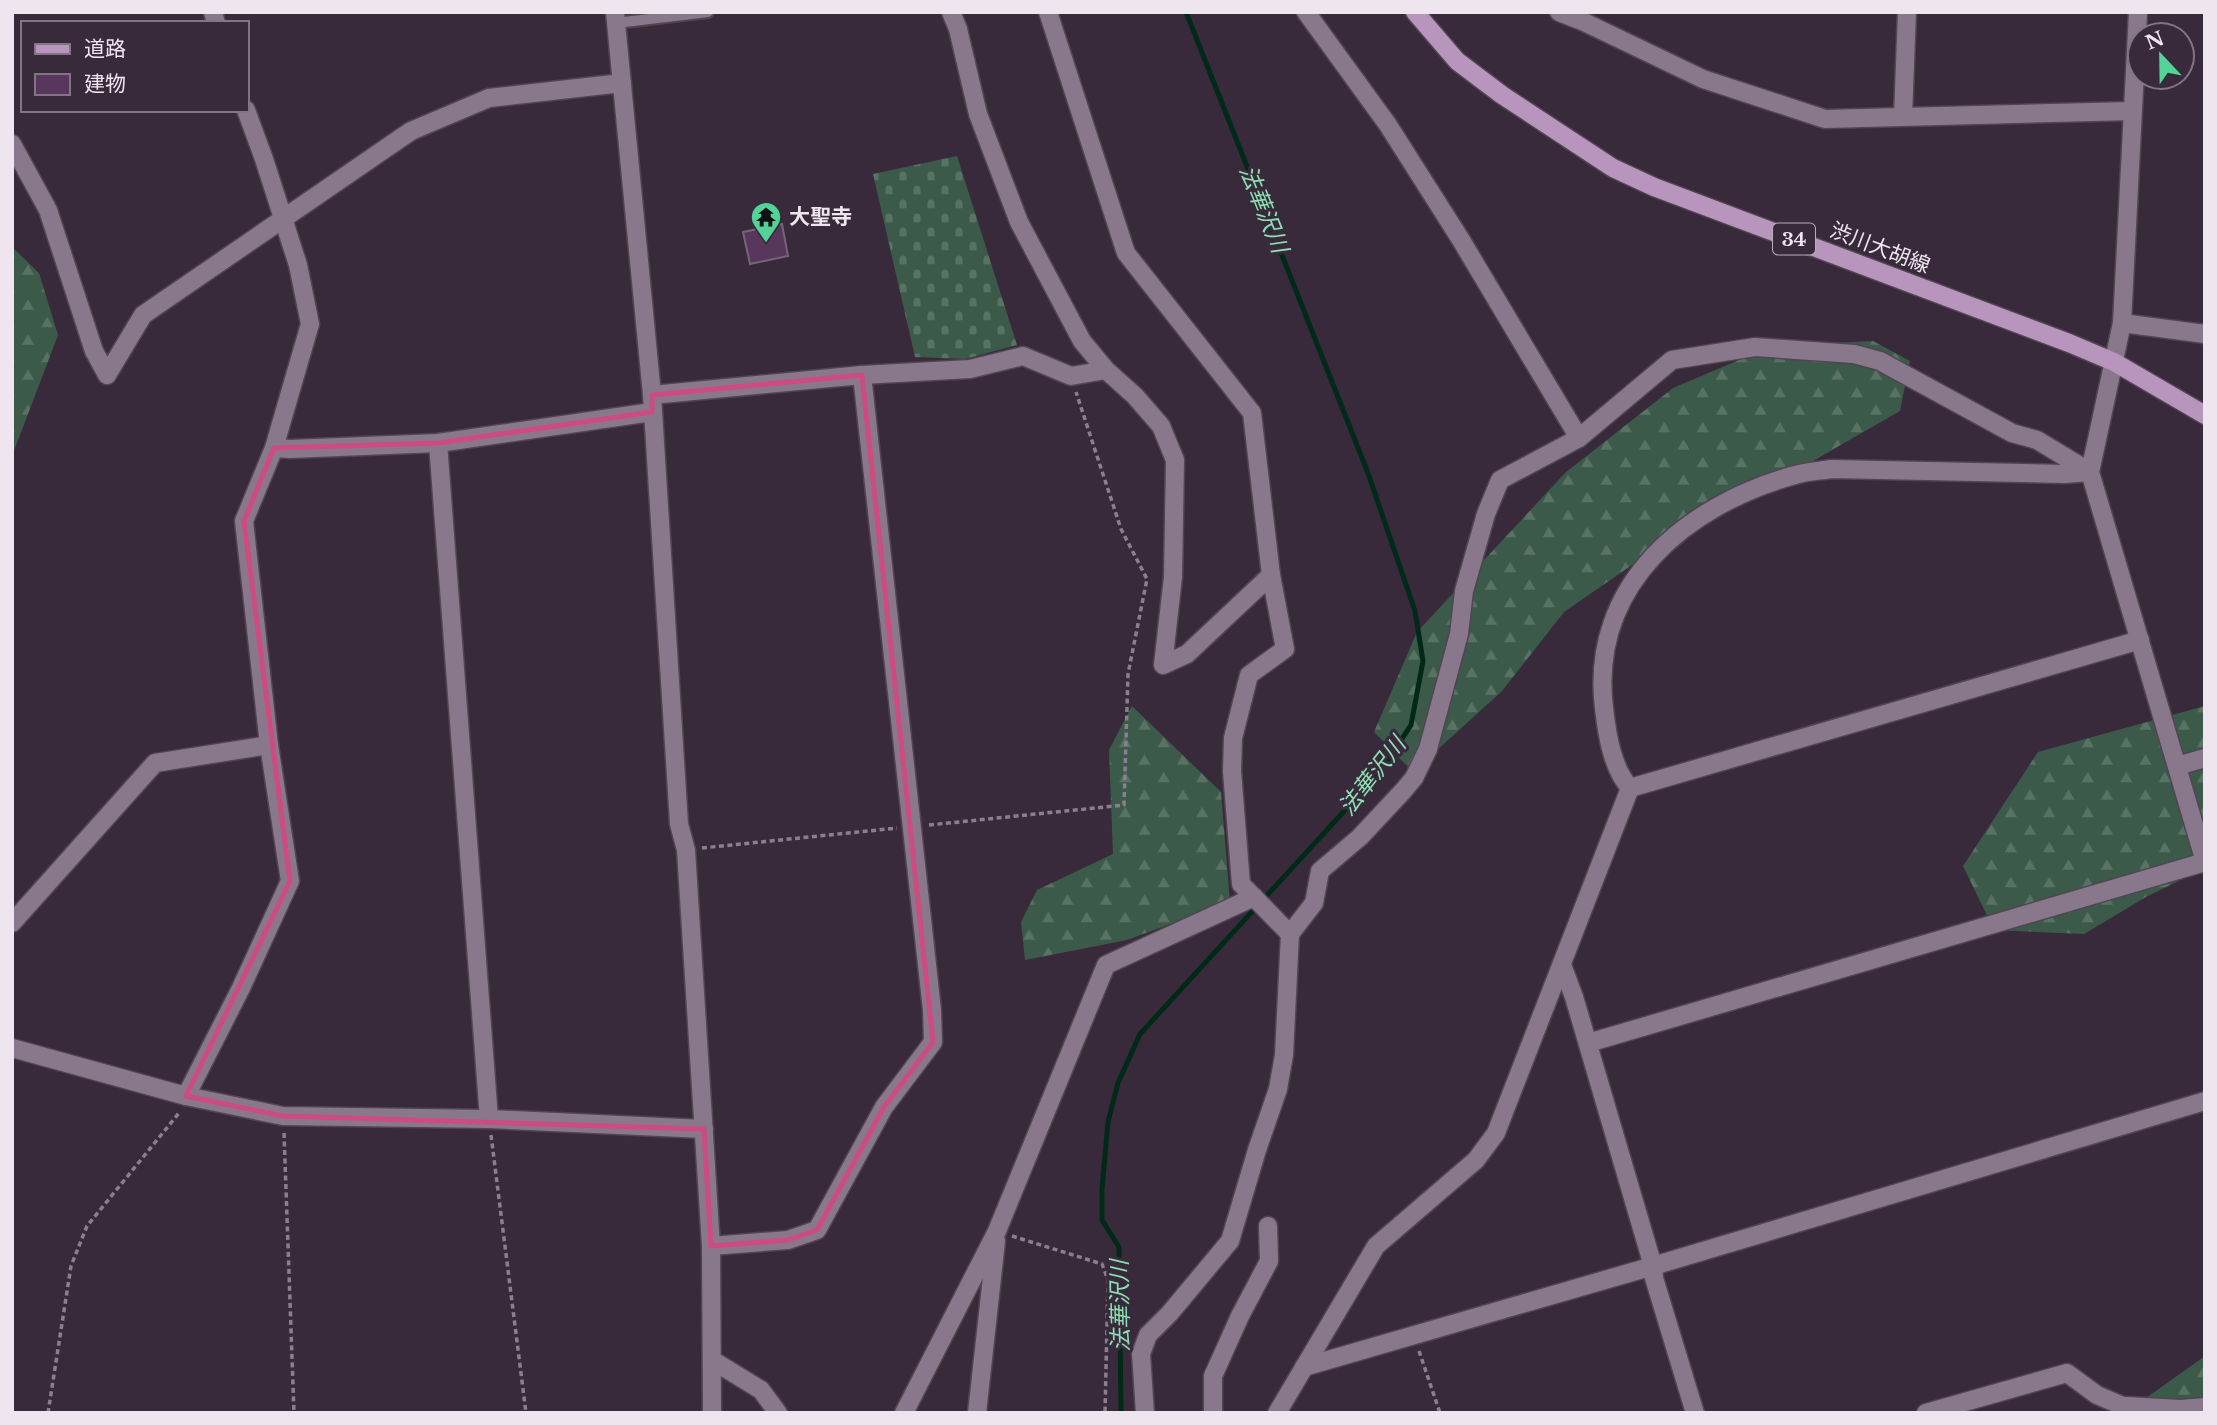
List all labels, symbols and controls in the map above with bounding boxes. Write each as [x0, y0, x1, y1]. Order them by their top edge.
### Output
legend [21, 21, 248, 112]
north arrow [2126, 21, 2196, 91]
text: N [2142, 27, 2168, 55]
text: 道路 [84, 36, 126, 62]
text: 建物 [84, 71, 126, 97]
water label: 法華沢川 [1234, 161, 1295, 260]
temple icon: 大聖寺 [749, 200, 783, 244]
place label: 大聖寺 [789, 204, 852, 230]
street label: 渋川大胡線 [1826, 217, 1934, 279]
road number: 34 [1773, 224, 1815, 255]
water label: 法華沢川 [1333, 729, 1413, 821]
water label: 法華沢川 [1105, 1257, 1135, 1352]

